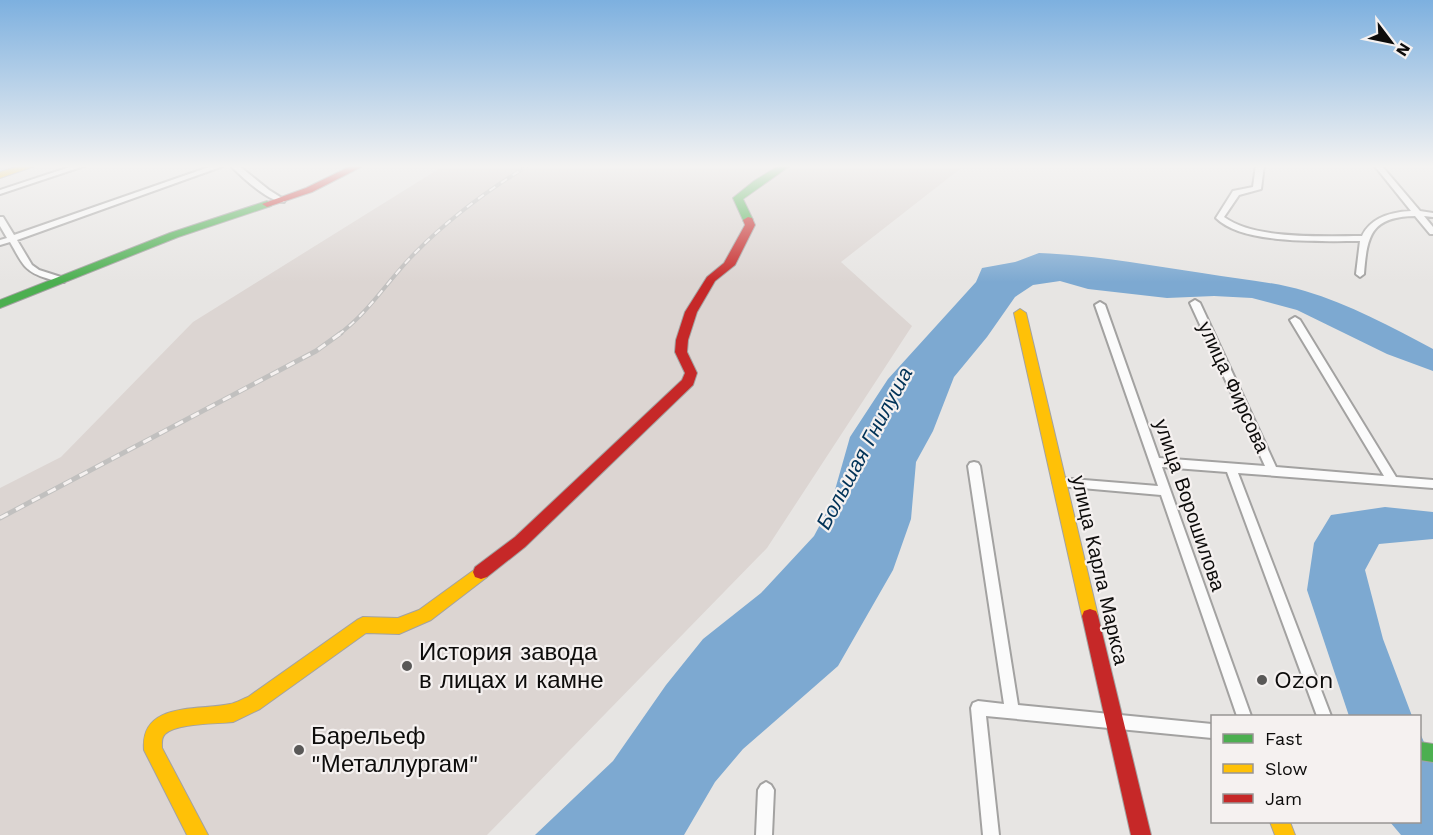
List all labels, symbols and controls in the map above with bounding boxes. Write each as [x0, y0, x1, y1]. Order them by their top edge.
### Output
north arrow [1361, 12, 1421, 72]
text: N [1392, 40, 1414, 60]
street label: улица Фирсова [1193, 318, 1275, 457]
water label: Большая Гнилуша [811, 363, 917, 533]
street label: улица Ворошилова [1149, 416, 1231, 595]
street label: улица Карла Маркса [1067, 473, 1134, 668]
place label: История завода в лицах и камне [419, 638, 604, 694]
marker: История завода в лицах и камне [400, 659, 414, 673]
place label: Ozon [1274, 666, 1334, 694]
marker: Ozon [1255, 673, 1269, 687]
legend [1211, 715, 1421, 823]
place label: Барельеф "Металлургам" [311, 722, 478, 778]
text: Fast [1265, 728, 1303, 749]
marker: Барельеф "Металлургам" [292, 743, 306, 757]
text: Slow [1265, 758, 1308, 779]
text: Jam [1265, 788, 1302, 809]

